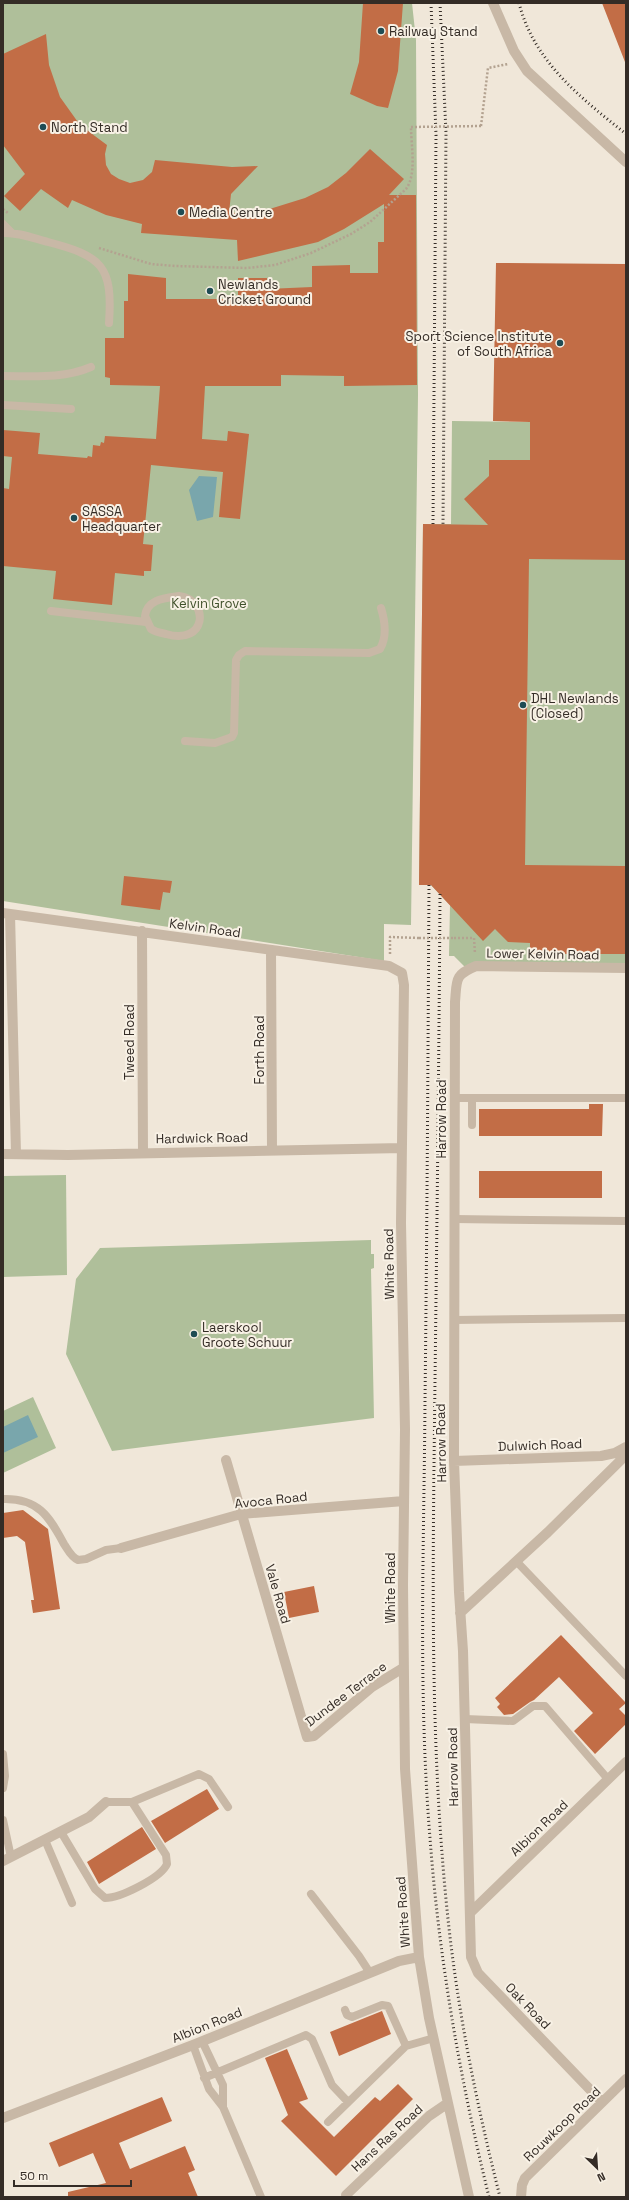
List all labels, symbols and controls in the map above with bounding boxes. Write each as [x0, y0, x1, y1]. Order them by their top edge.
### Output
place label: Railway Stand [389, 23, 478, 40]
marker: Railway Stand [376, 26, 386, 36]
place label: North Stand [51, 119, 128, 136]
marker: North Stand [38, 122, 48, 132]
place label: Media Centre [189, 204, 273, 221]
marker: Media Centre [176, 207, 186, 217]
place label: Newlands Cricket Ground [218, 276, 311, 308]
marker: Newlands Cricket Ground [205, 286, 215, 296]
place label: Sport Science Institute of South Africa [406, 328, 553, 360]
marker: Sport Science Institute of South Africa [555, 338, 565, 348]
place label: SASSA Headquarter [82, 503, 161, 535]
marker: SASSA Headquarter [69, 513, 79, 523]
park label: Kelvin Grove [171, 595, 247, 612]
place label: DHL Newlands (Closed) [531, 690, 619, 722]
marker: DHL Newlands (Closed) [518, 700, 528, 710]
street label: Kelvin Road [168, 915, 242, 941]
street label: Lower Kelvin Road [486, 945, 600, 963]
street label: Tweed Road [121, 1004, 138, 1080]
street label: Forth Road [251, 1015, 268, 1085]
street label: Harrow Road [433, 1079, 450, 1159]
street label: Hardwick Road [156, 1129, 248, 1147]
street label: White Road [380, 1228, 398, 1300]
place label: Laerskool Groote Schuur [202, 1319, 292, 1351]
marker: Laerskool Groote Schuur [189, 1329, 199, 1339]
street label: Harrow Road [432, 1403, 450, 1483]
street label: Dulwich Road [498, 1435, 582, 1455]
street label: Avoca Road [234, 1488, 308, 1512]
street label: White Road [382, 1552, 399, 1624]
street label: Vale Road [261, 1562, 295, 1626]
street label: Dundee Terrace [302, 1658, 390, 1730]
street label: Harrow Road [444, 1727, 462, 1807]
street label: Albion Road [506, 1796, 572, 1860]
street label: White Road [392, 1876, 414, 1948]
street label: Oak Road [502, 1979, 554, 2033]
street label: Albion Road [169, 2003, 245, 2047]
street label: Rouwkoop Road [520, 2083, 604, 2165]
street label: Hans Ras Road [348, 2100, 426, 2176]
north arrow [577, 2148, 617, 2188]
scale bar [14, 2162, 131, 2188]
text: 50 m [20, 2168, 48, 2184]
text: N [595, 2169, 608, 2185]

